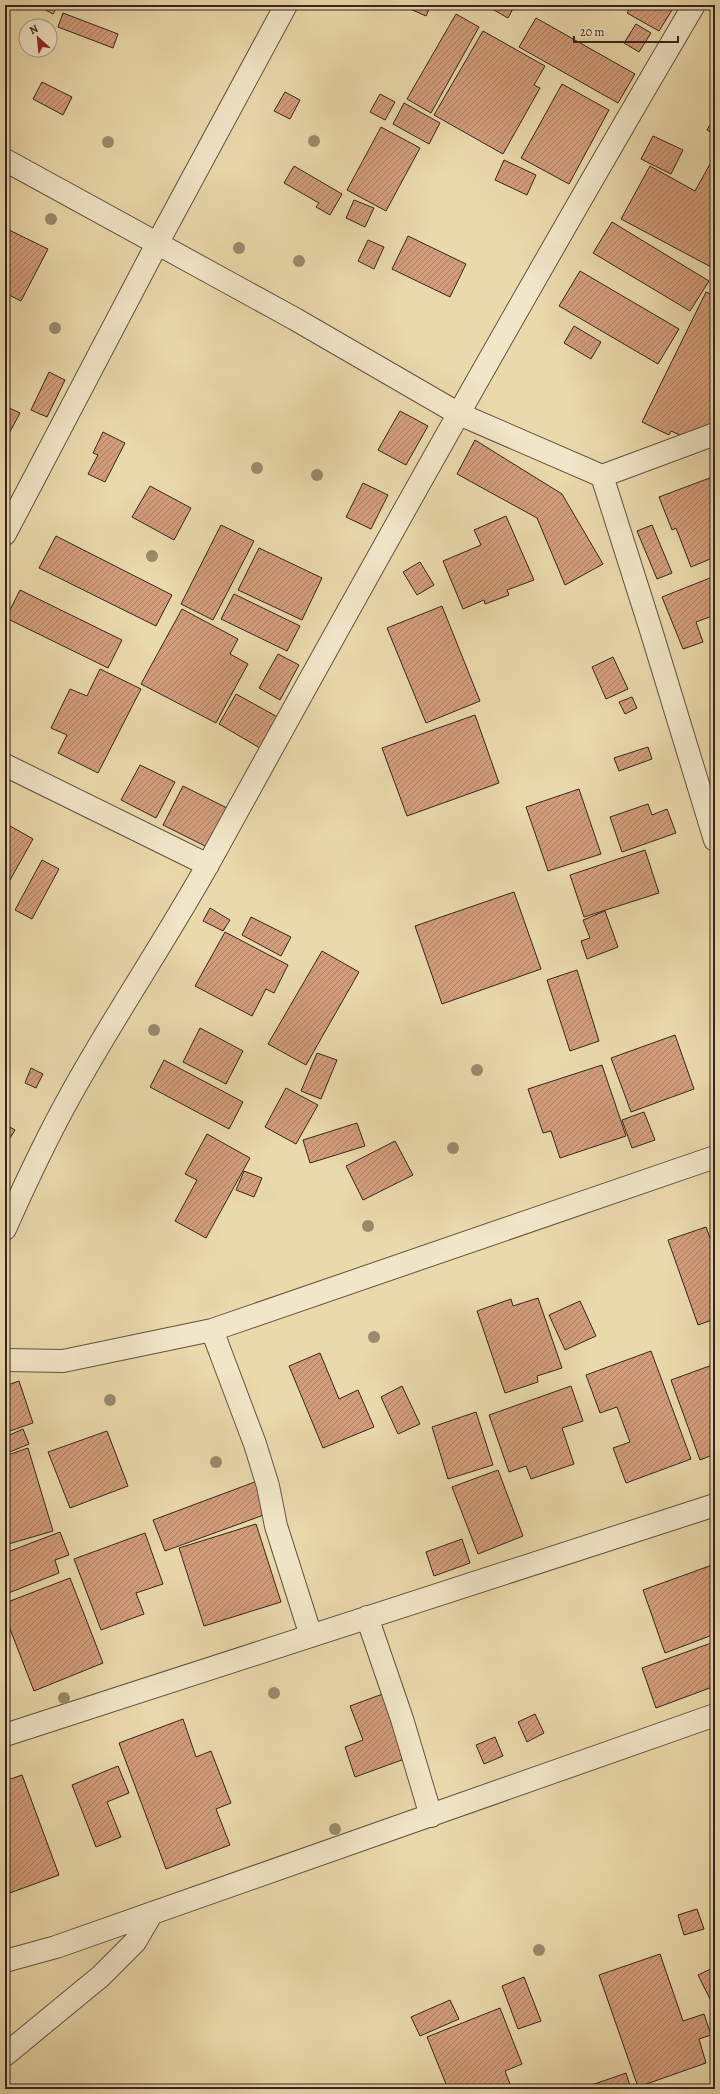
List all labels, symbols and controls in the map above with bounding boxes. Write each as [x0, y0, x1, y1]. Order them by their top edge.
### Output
north arrow [18, 18, 58, 58]
scale bar [574, 18, 678, 44]
text: N [27, 21, 41, 38]
text: 20 m [580, 24, 604, 40]

